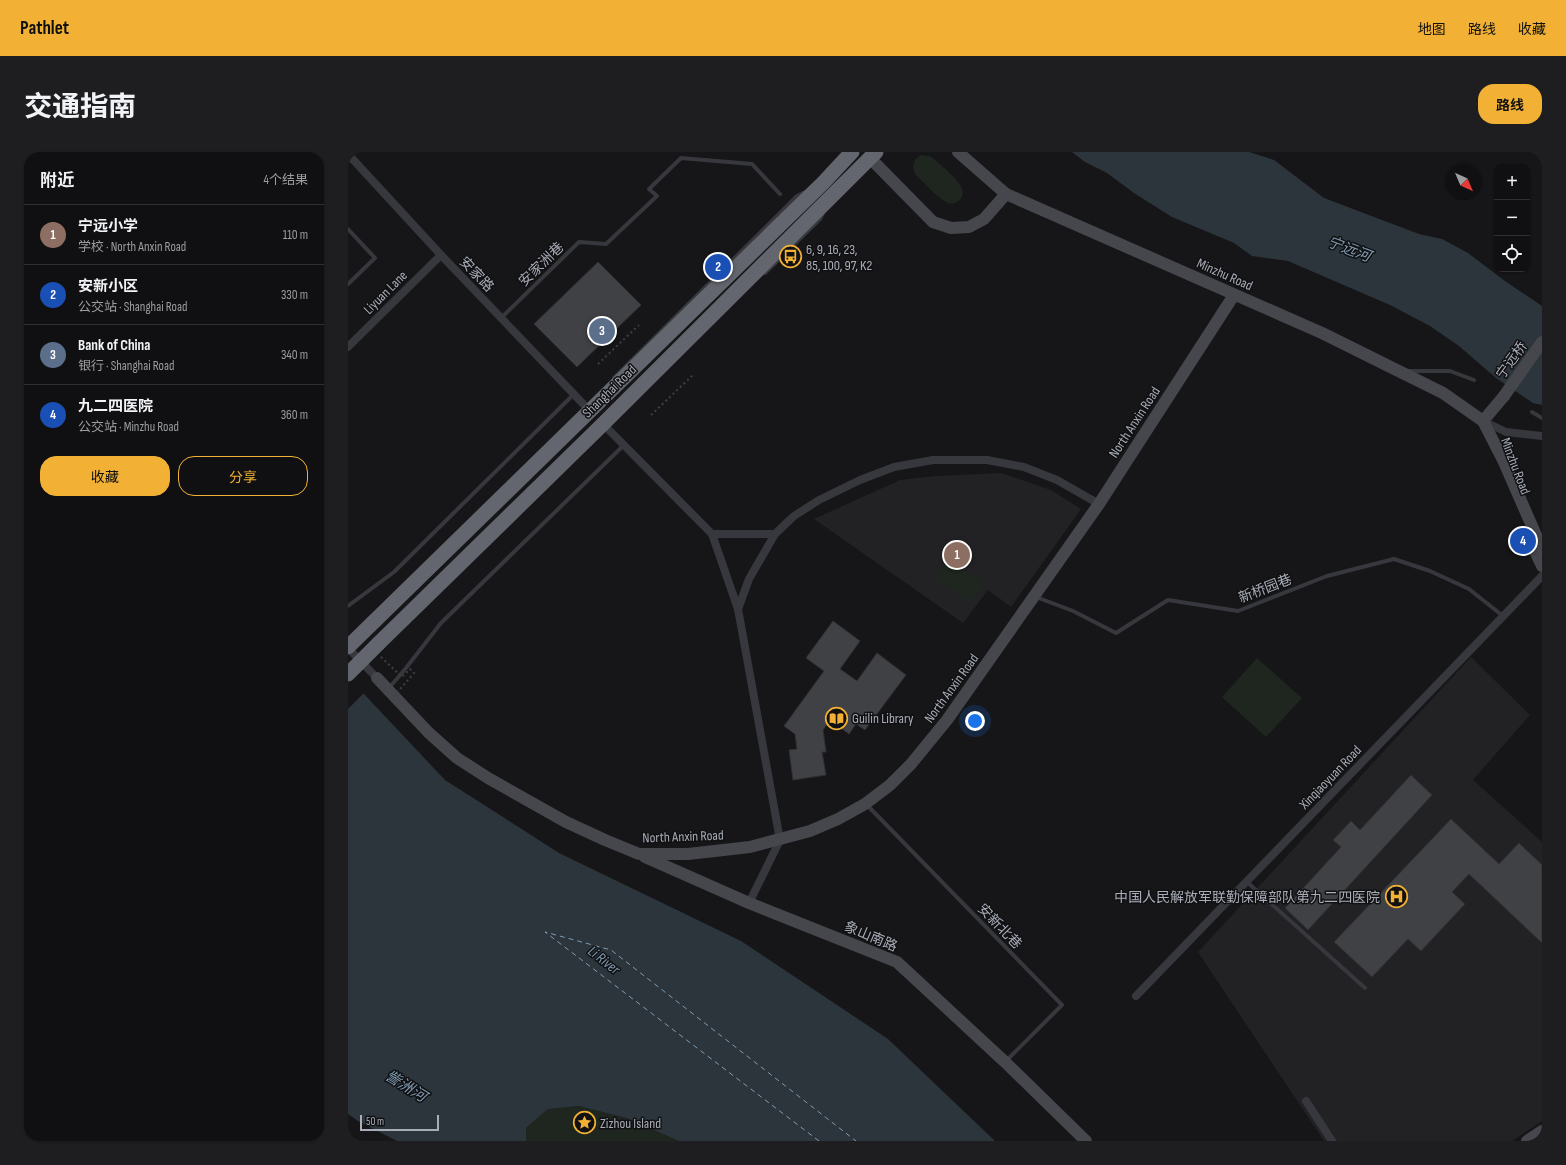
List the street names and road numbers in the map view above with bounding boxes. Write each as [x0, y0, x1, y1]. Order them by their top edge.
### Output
street label: 安家洲巷 [515, 239, 567, 290]
street label: 安家路 [456, 253, 497, 295]
street label: Minzhu Road [1194, 255, 1255, 294]
street label: Liyuan Lane [360, 267, 411, 318]
street label: 宁远桥 [1492, 338, 1531, 382]
street label: Shanghai Road [579, 361, 640, 421]
street label: North Anxin Road [1105, 383, 1164, 461]
street label: Minzhu Road [1497, 435, 1534, 497]
street label: 新桥园巷 [1236, 570, 1294, 606]
street label: North Anxin Road [921, 650, 982, 726]
street label: Xinqiaoyuan Road [1295, 742, 1365, 814]
street label: North Anxin Road [642, 827, 724, 846]
street label: 安新北巷 [974, 900, 1025, 952]
street label: 象山南路 [842, 918, 900, 955]

